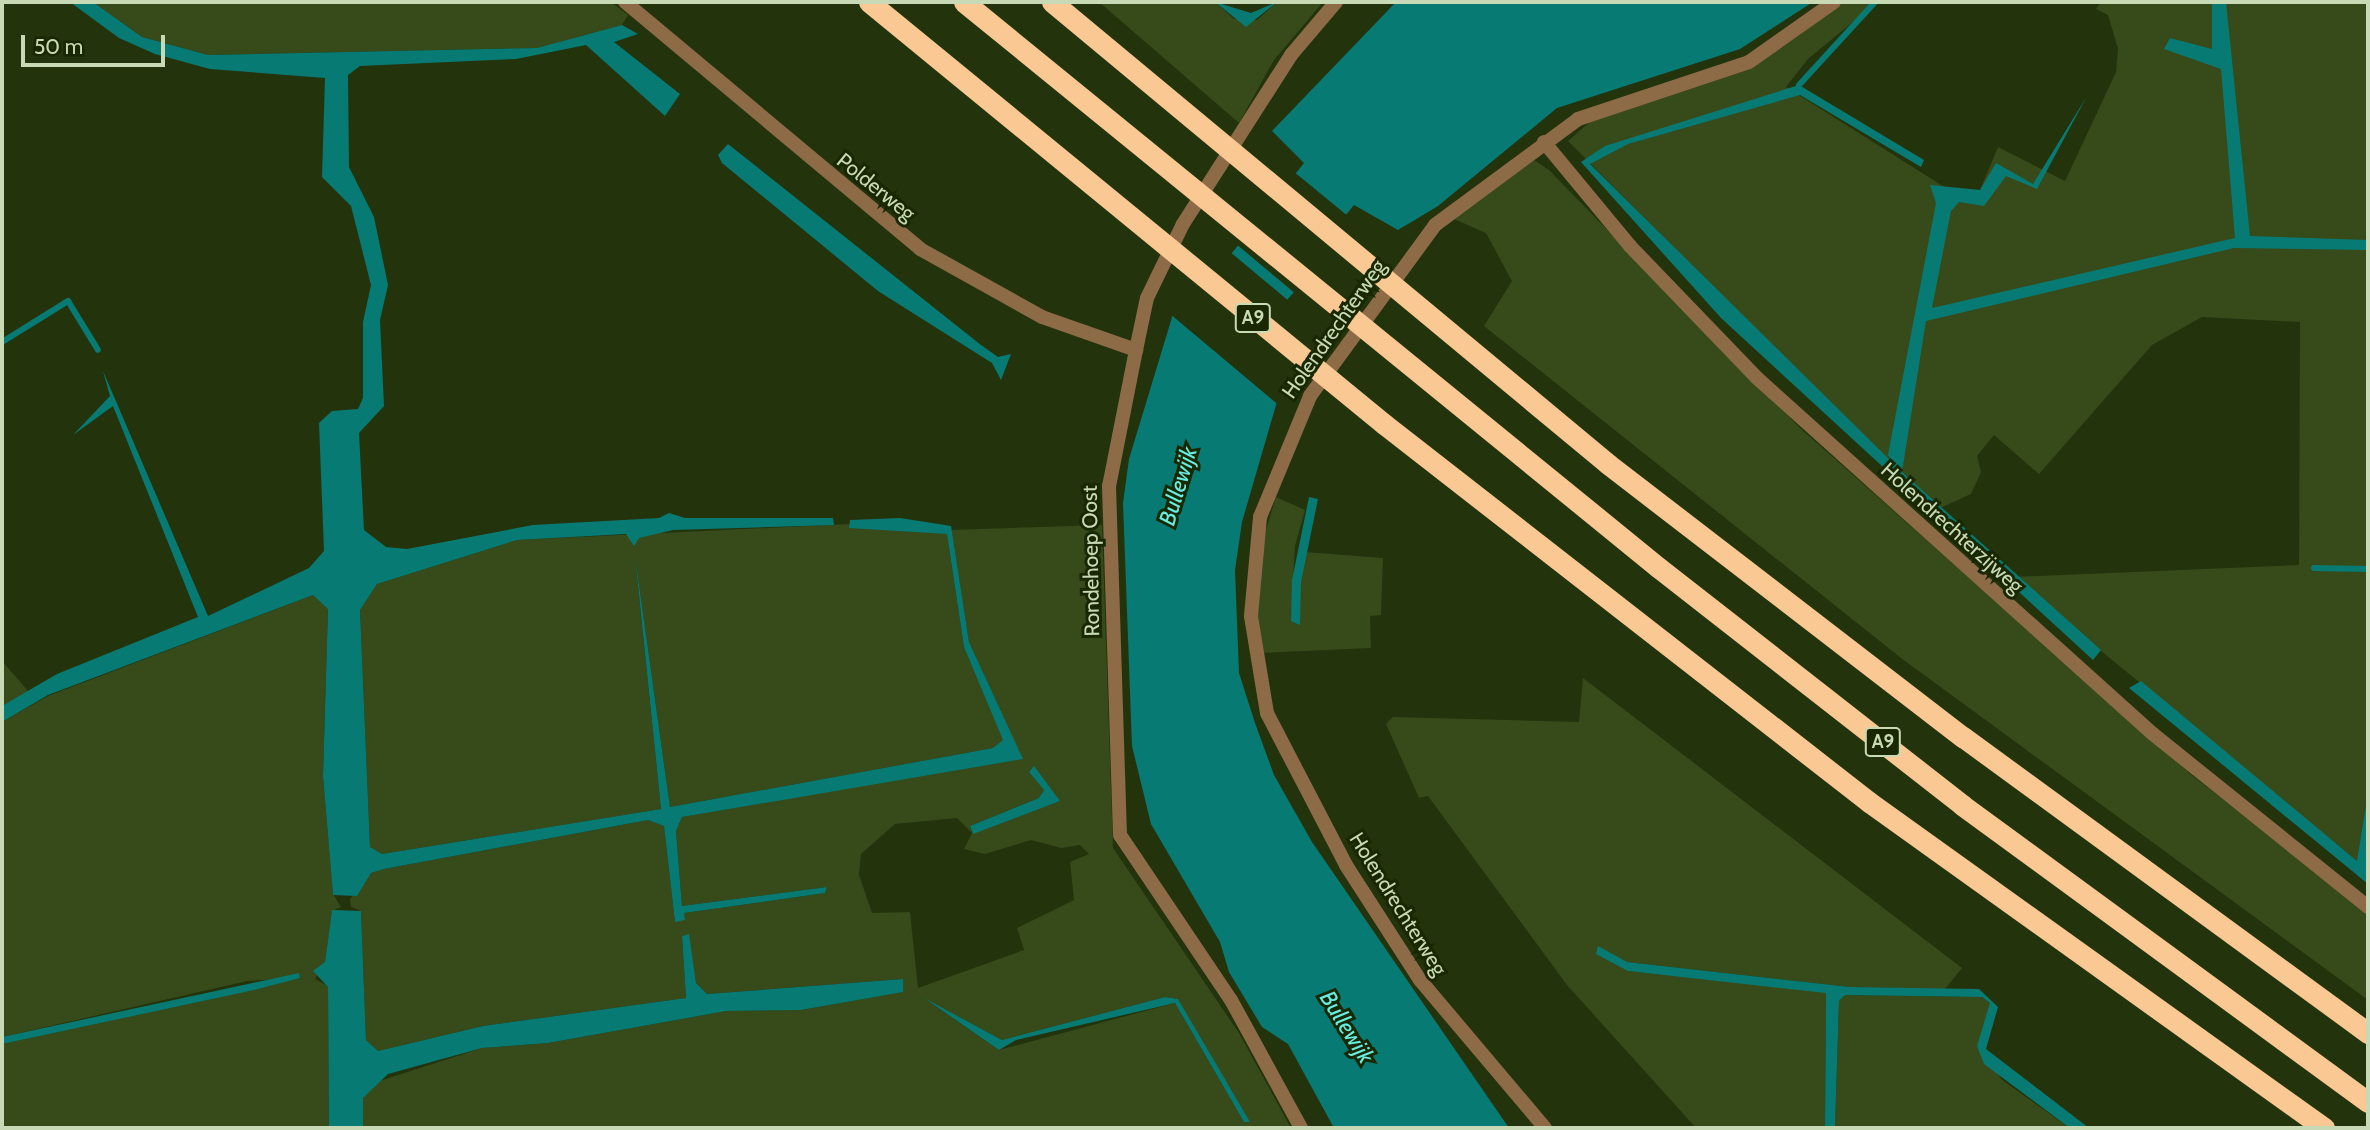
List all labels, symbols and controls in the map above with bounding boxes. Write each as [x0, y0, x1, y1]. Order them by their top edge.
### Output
scale bar [24, 21, 168, 65]
text: 50 m [34, 34, 83, 59]
street label: Polderweg [832, 148, 920, 226]
street label: Holendrechterweg [1277, 255, 1391, 403]
road number: A9 [1234, 302, 1272, 334]
water label: Bullewijk [1153, 444, 1203, 528]
street label: Holendrechterzijweg [1876, 458, 2028, 598]
street label: Rondehoep Oost [1077, 485, 1105, 637]
road number: A9 [1864, 726, 1902, 758]
street label: Holendrechterweg [1344, 828, 1452, 980]
water label: Bullewijk [1314, 986, 1380, 1068]

